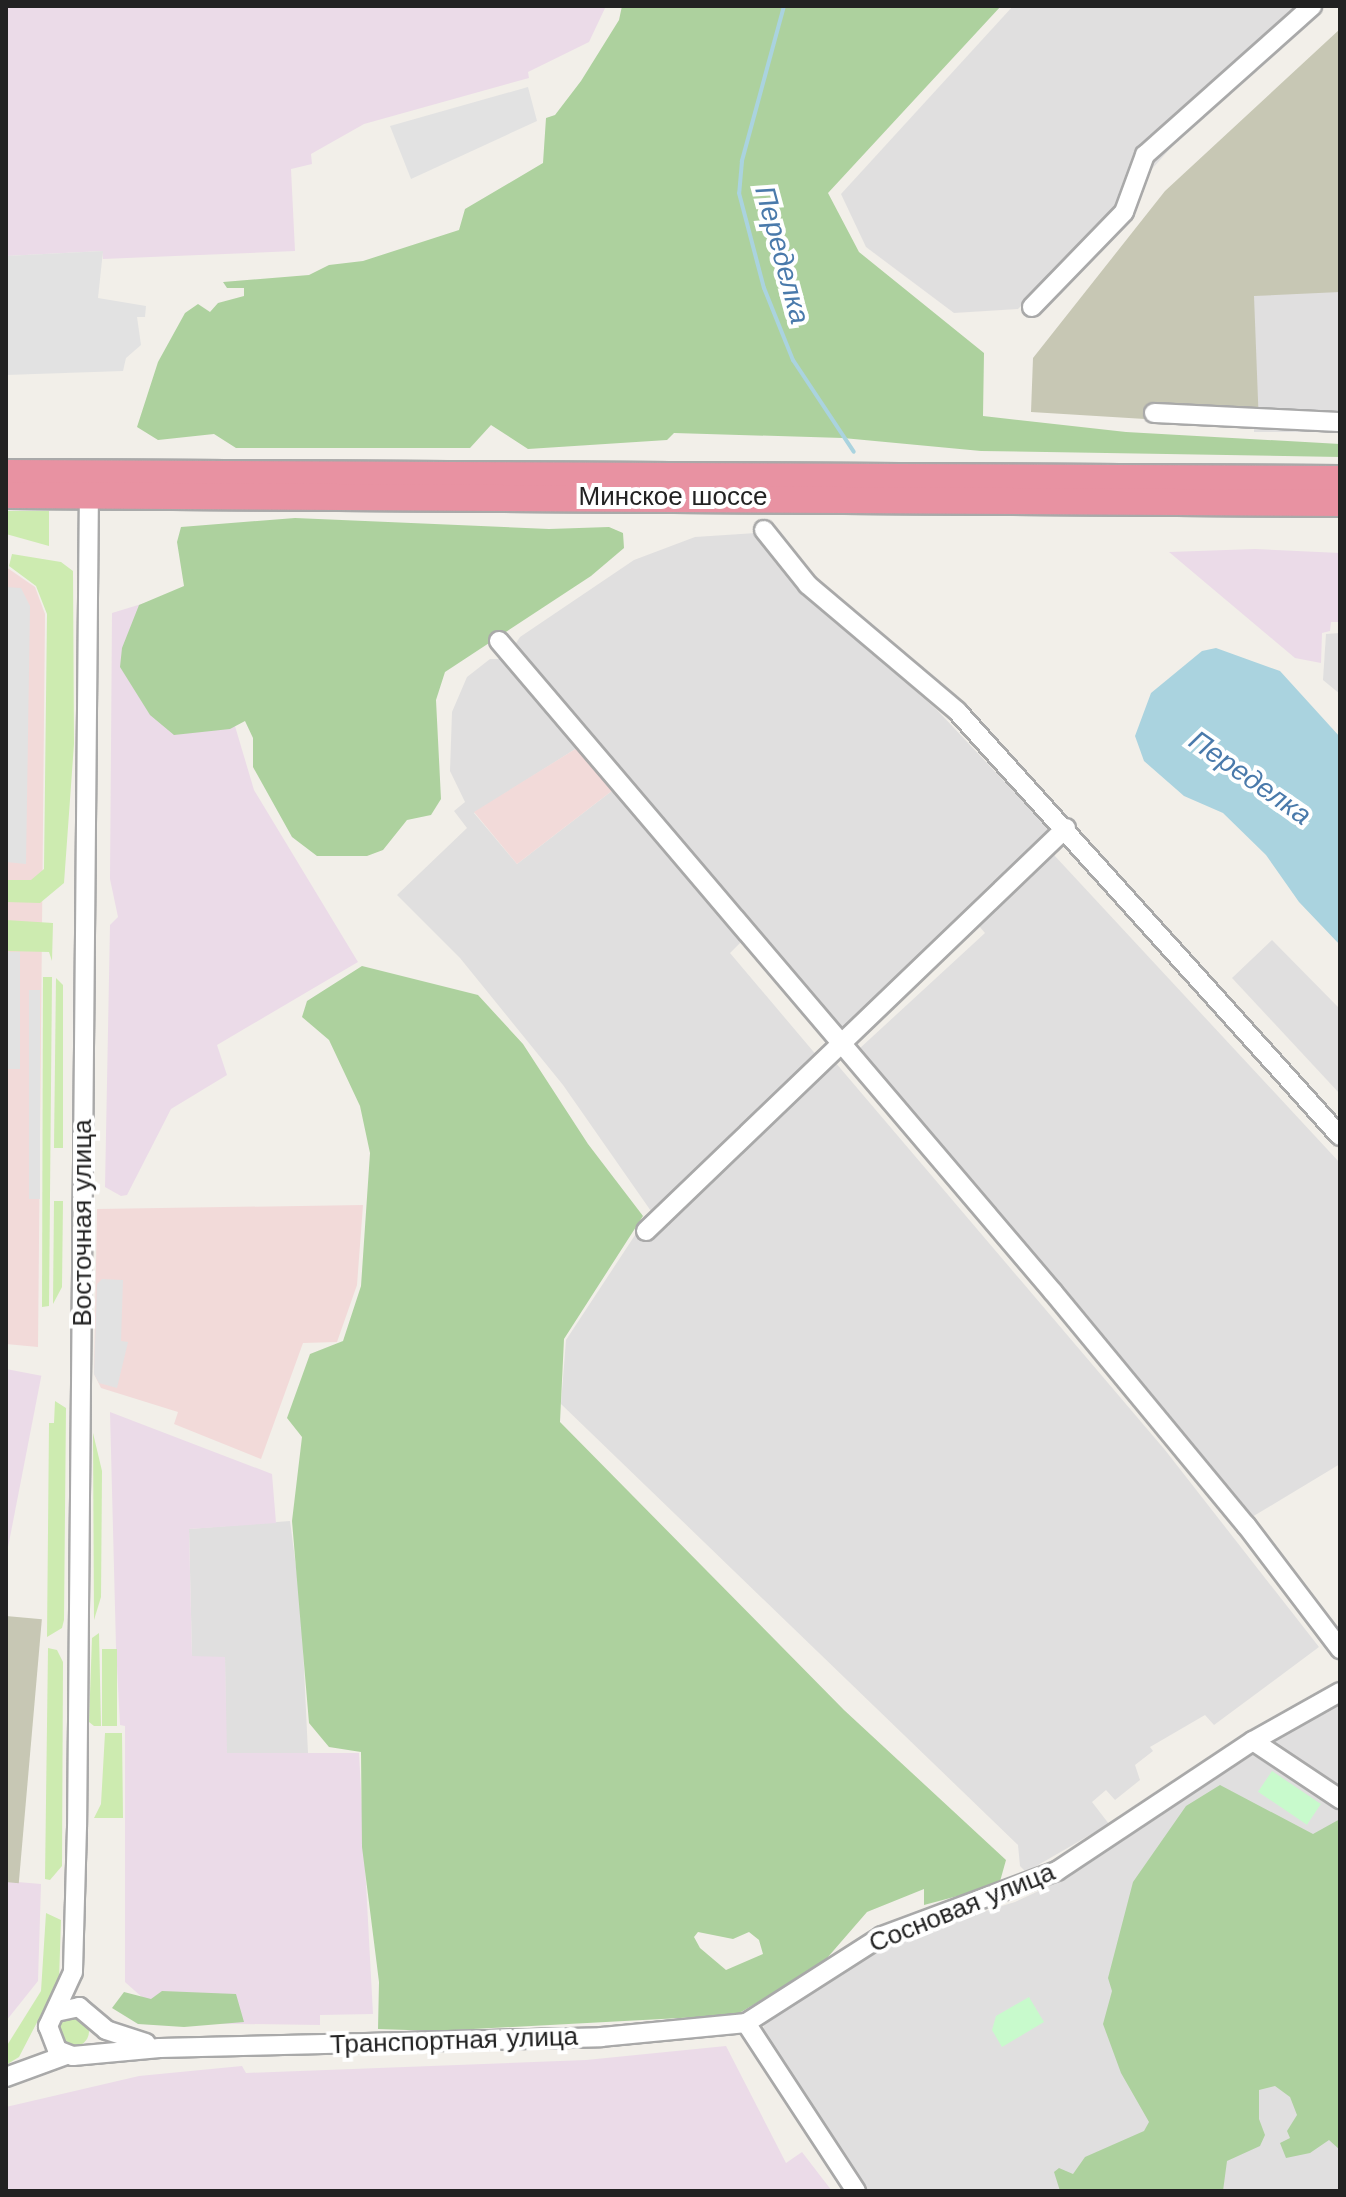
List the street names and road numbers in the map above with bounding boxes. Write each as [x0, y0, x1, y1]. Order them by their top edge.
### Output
street label: Минское шоссе [579, 481, 767, 513]
street label: Восточная улица [67, 1119, 99, 1327]
street label: Сосновая улица [865, 1857, 1059, 1959]
street label: Транспортная улица [329, 2021, 579, 2061]

